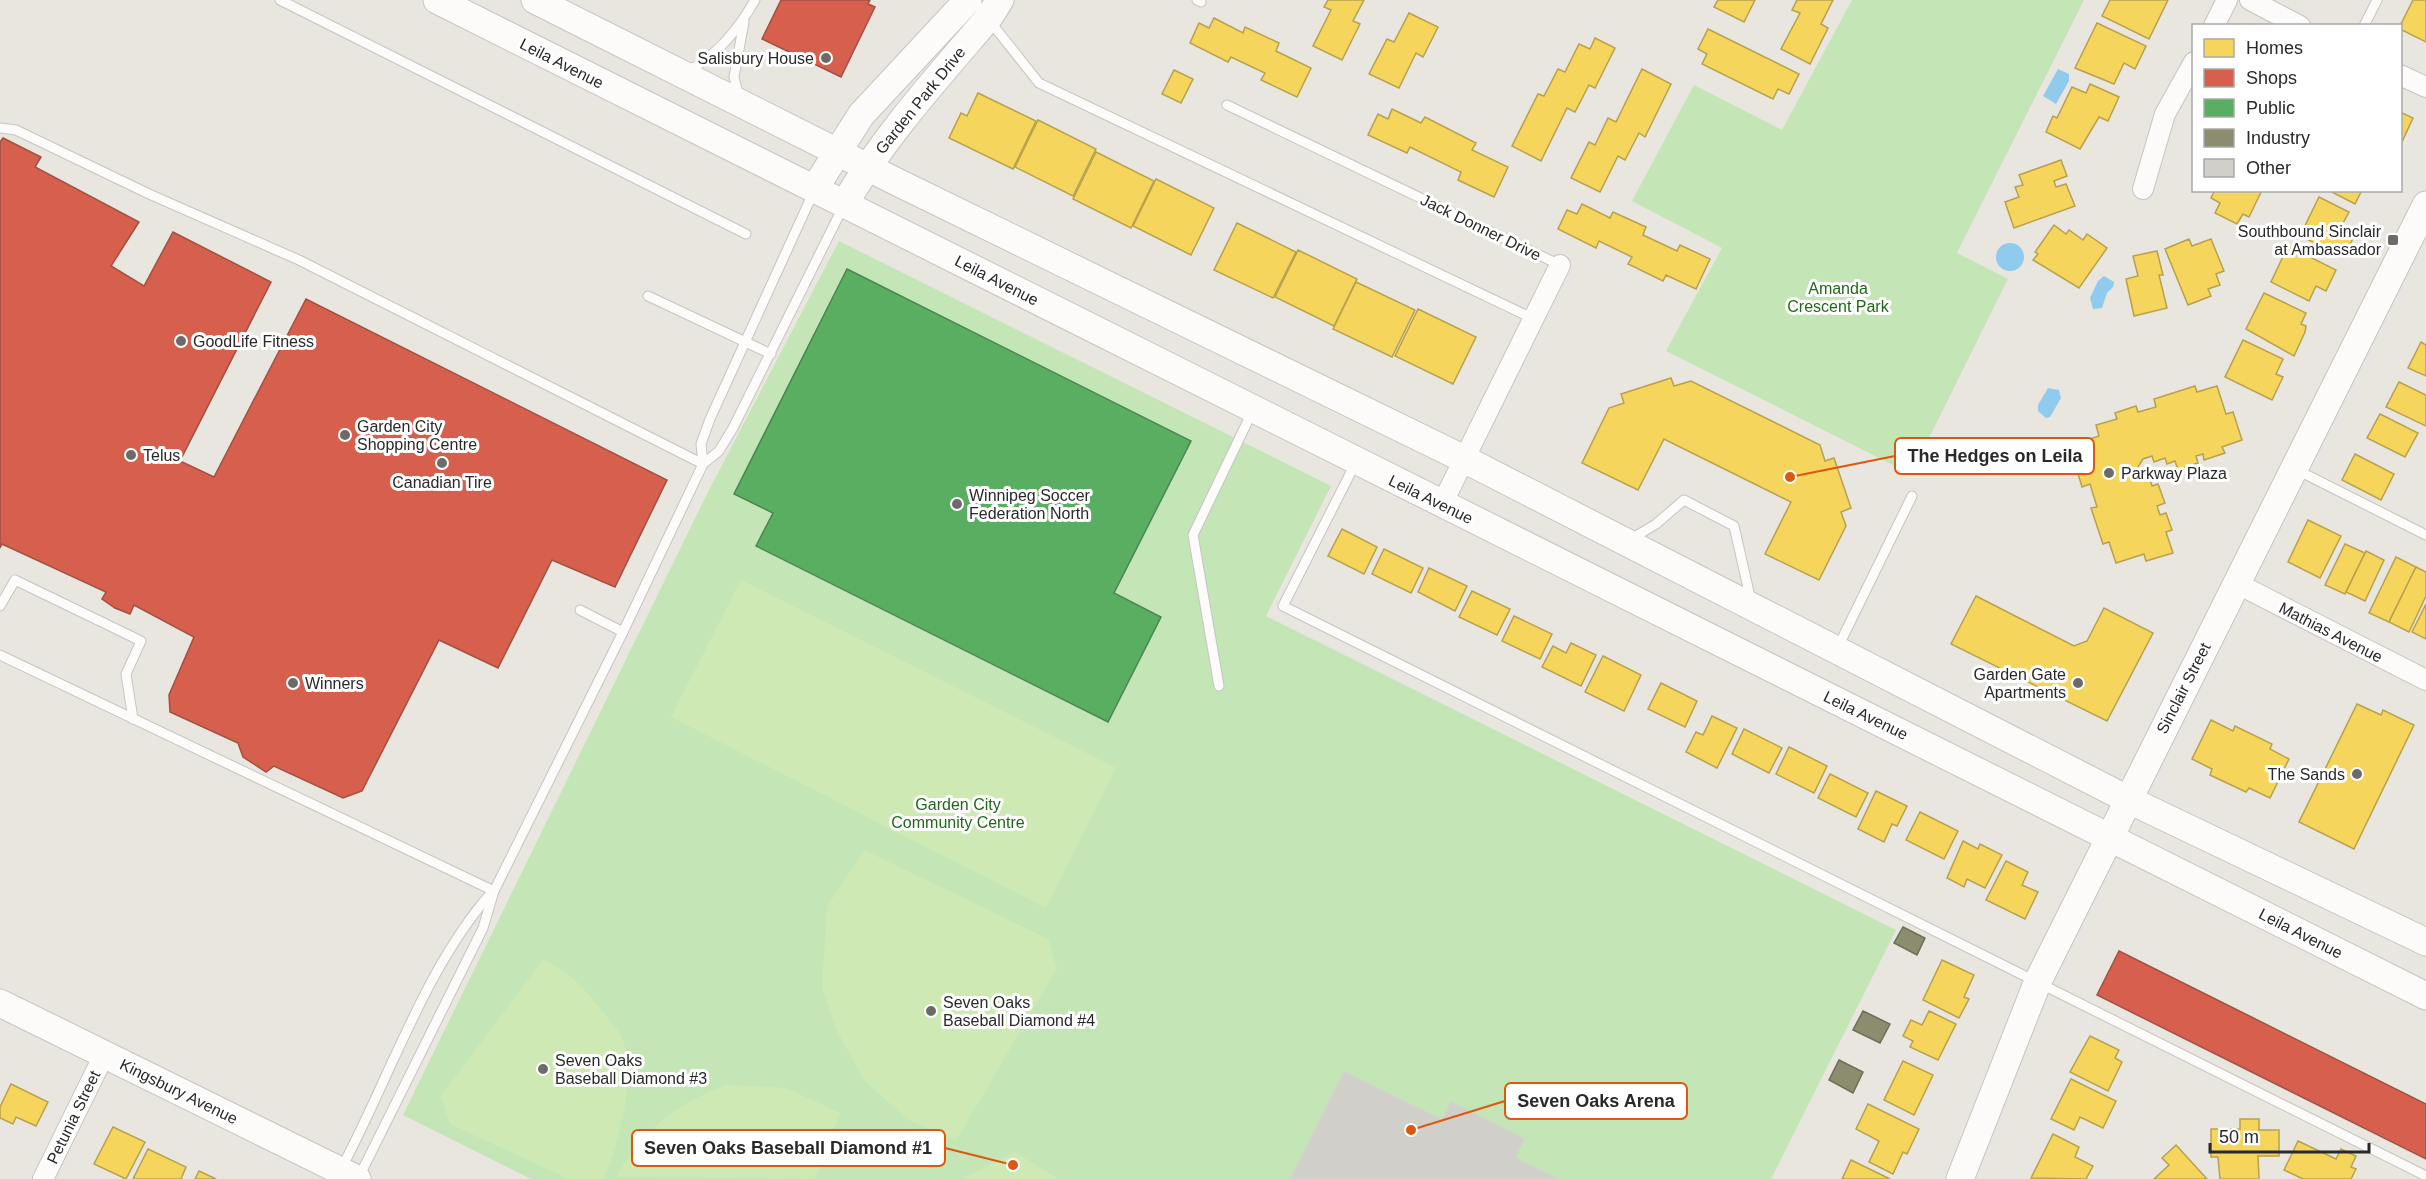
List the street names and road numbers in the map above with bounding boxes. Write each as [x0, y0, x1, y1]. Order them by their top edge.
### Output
street label: Leila Avenue [517, 35, 606, 92]
street label: Garden Park Drive [872, 43, 969, 157]
street label: Jack Donner Drive [1418, 191, 1544, 264]
street label: Leila Avenue [952, 252, 1041, 309]
street label: Leila Avenue [1386, 472, 1476, 527]
street label: Mathias Avenue [2276, 599, 2385, 666]
street label: Sinclair Street [2153, 640, 2214, 736]
street label: Leila Avenue [1821, 688, 1911, 743]
street label: Leila Avenue [2256, 905, 2345, 962]
street label: Kingsbury Avenue [117, 1056, 240, 1127]
street label: Petunia Street [44, 1067, 104, 1167]

